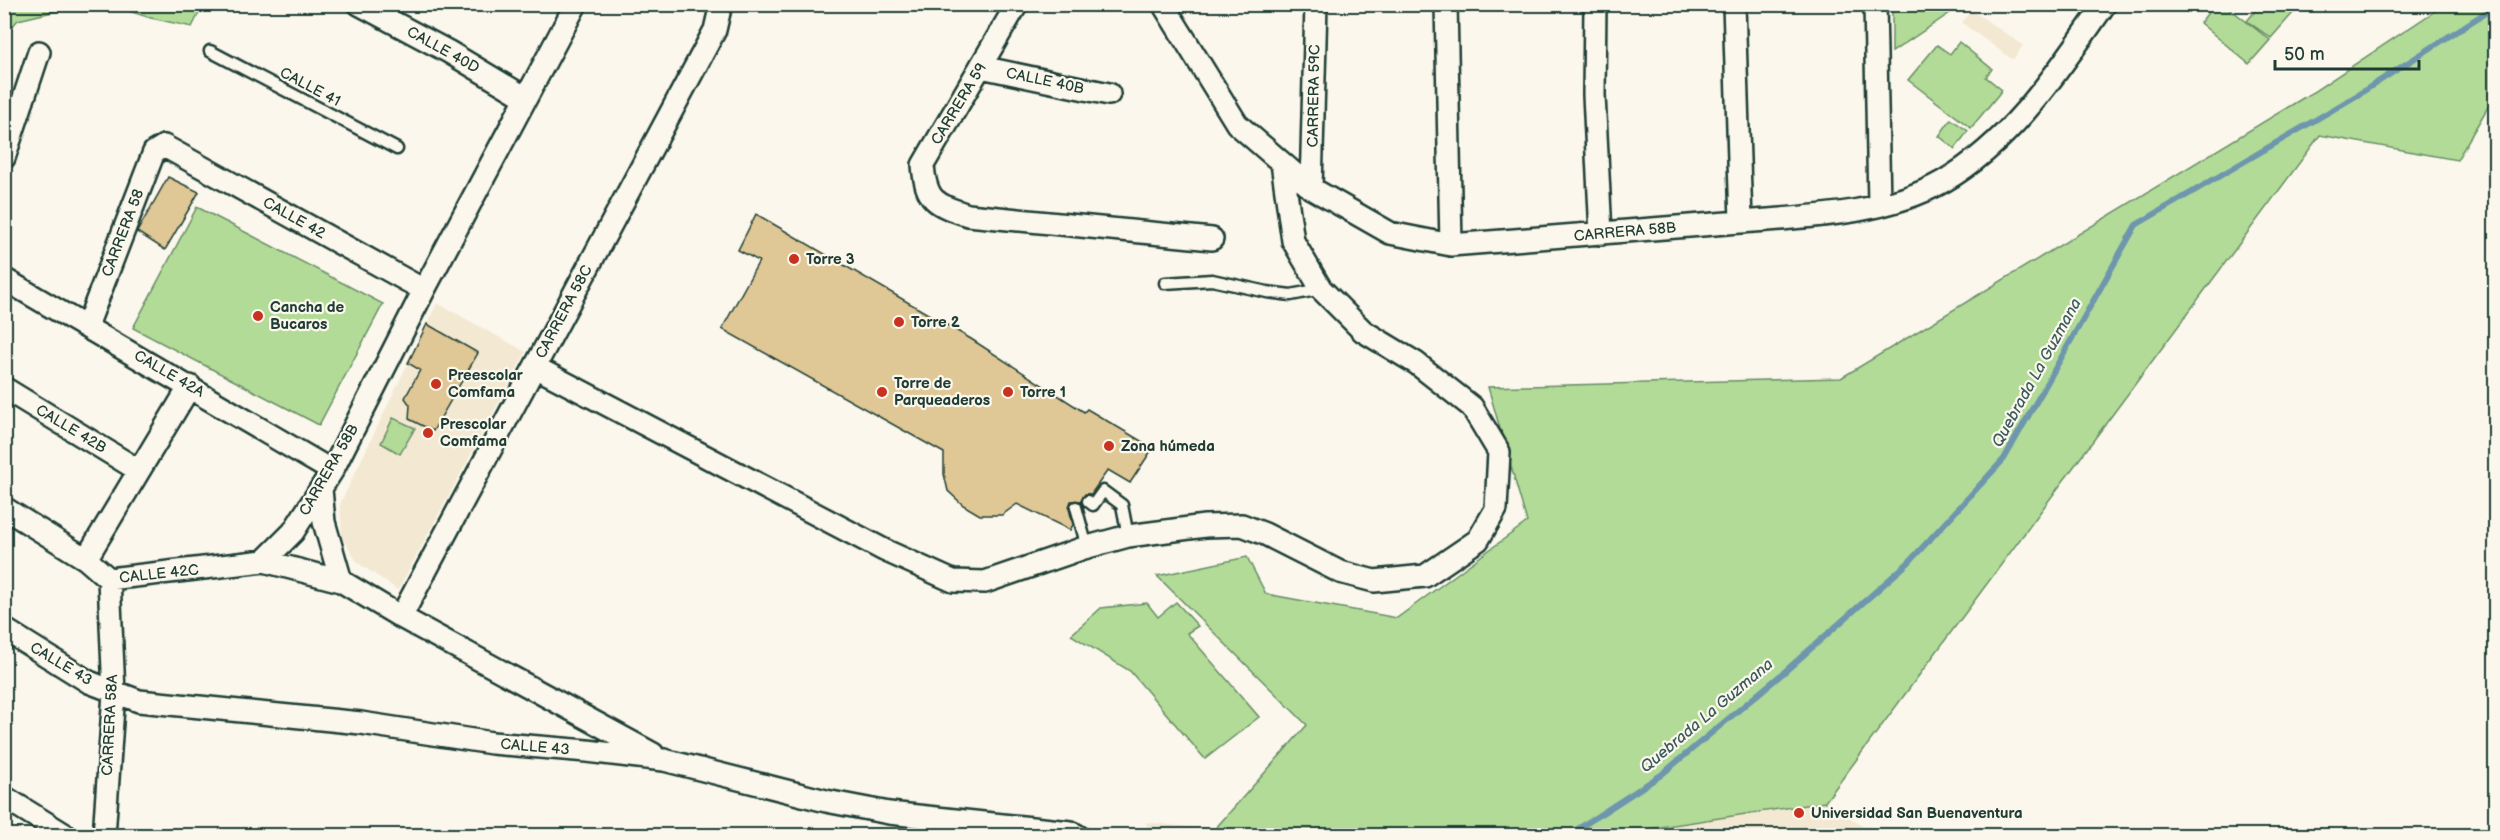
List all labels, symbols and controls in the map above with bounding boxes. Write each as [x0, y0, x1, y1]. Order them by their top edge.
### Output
street label: CALLE 40D [403, 22, 483, 78]
scale bar [2275, 33, 2419, 71]
street label: CARRERA 59C [1304, 44, 1324, 148]
text: 50 m [2284, 44, 2325, 65]
street label: CARRERA 59 [927, 60, 991, 148]
street label: CALLE 41 [276, 63, 344, 111]
street label: CALLE 40B [1004, 63, 1086, 99]
street label: CARRERA 58 [98, 186, 148, 279]
street label: CALLE 42 [259, 193, 329, 243]
street label: CARRERA 58B [1573, 218, 1677, 246]
place label: Torre 3 [806, 250, 855, 269]
marker: Torre 3 [787, 252, 801, 266]
street label: CARRERA 58C [531, 262, 597, 362]
water label: Quebrada La Guzmana [1988, 295, 2086, 451]
place label: Cancha de Bucaros [270, 298, 344, 334]
marker: Cancha de Bucaros [251, 309, 265, 323]
place label: Torre 2 [911, 313, 960, 332]
marker: Torre 2 [892, 315, 906, 329]
street label: CALLE 42A [130, 346, 208, 402]
place label: Preescolar Comfama [448, 366, 524, 402]
place label: Torre de Parqueaderos [894, 374, 990, 410]
marker: Preescolar Comfama [429, 377, 443, 391]
place label: Torre 1 [1020, 383, 1066, 402]
marker: Torre de Parqueaderos [875, 385, 889, 399]
marker: Torre 1 [1001, 385, 1015, 399]
street label: CALLE 42B [32, 400, 110, 458]
place label: Prescolar Comfama [440, 415, 507, 451]
street label: CARRERA 58B [295, 421, 363, 519]
marker: Prescolar Comfama [421, 426, 435, 440]
place label: Zona húmeda [1121, 437, 1215, 456]
marker: Zona húmeda [1102, 439, 1116, 453]
street label: CALLE 42C [118, 560, 200, 588]
street label: CALLE 43 [26, 638, 96, 690]
water label: Quebrada La Guzmana [1637, 655, 1777, 777]
street label: CARRERA 58A [98, 673, 122, 776]
street label: CALLE 43 [500, 735, 570, 759]
place label: Universidad San Buenaventura [1811, 804, 2023, 823]
marker: Universidad San Buenaventura [1792, 806, 1806, 820]

